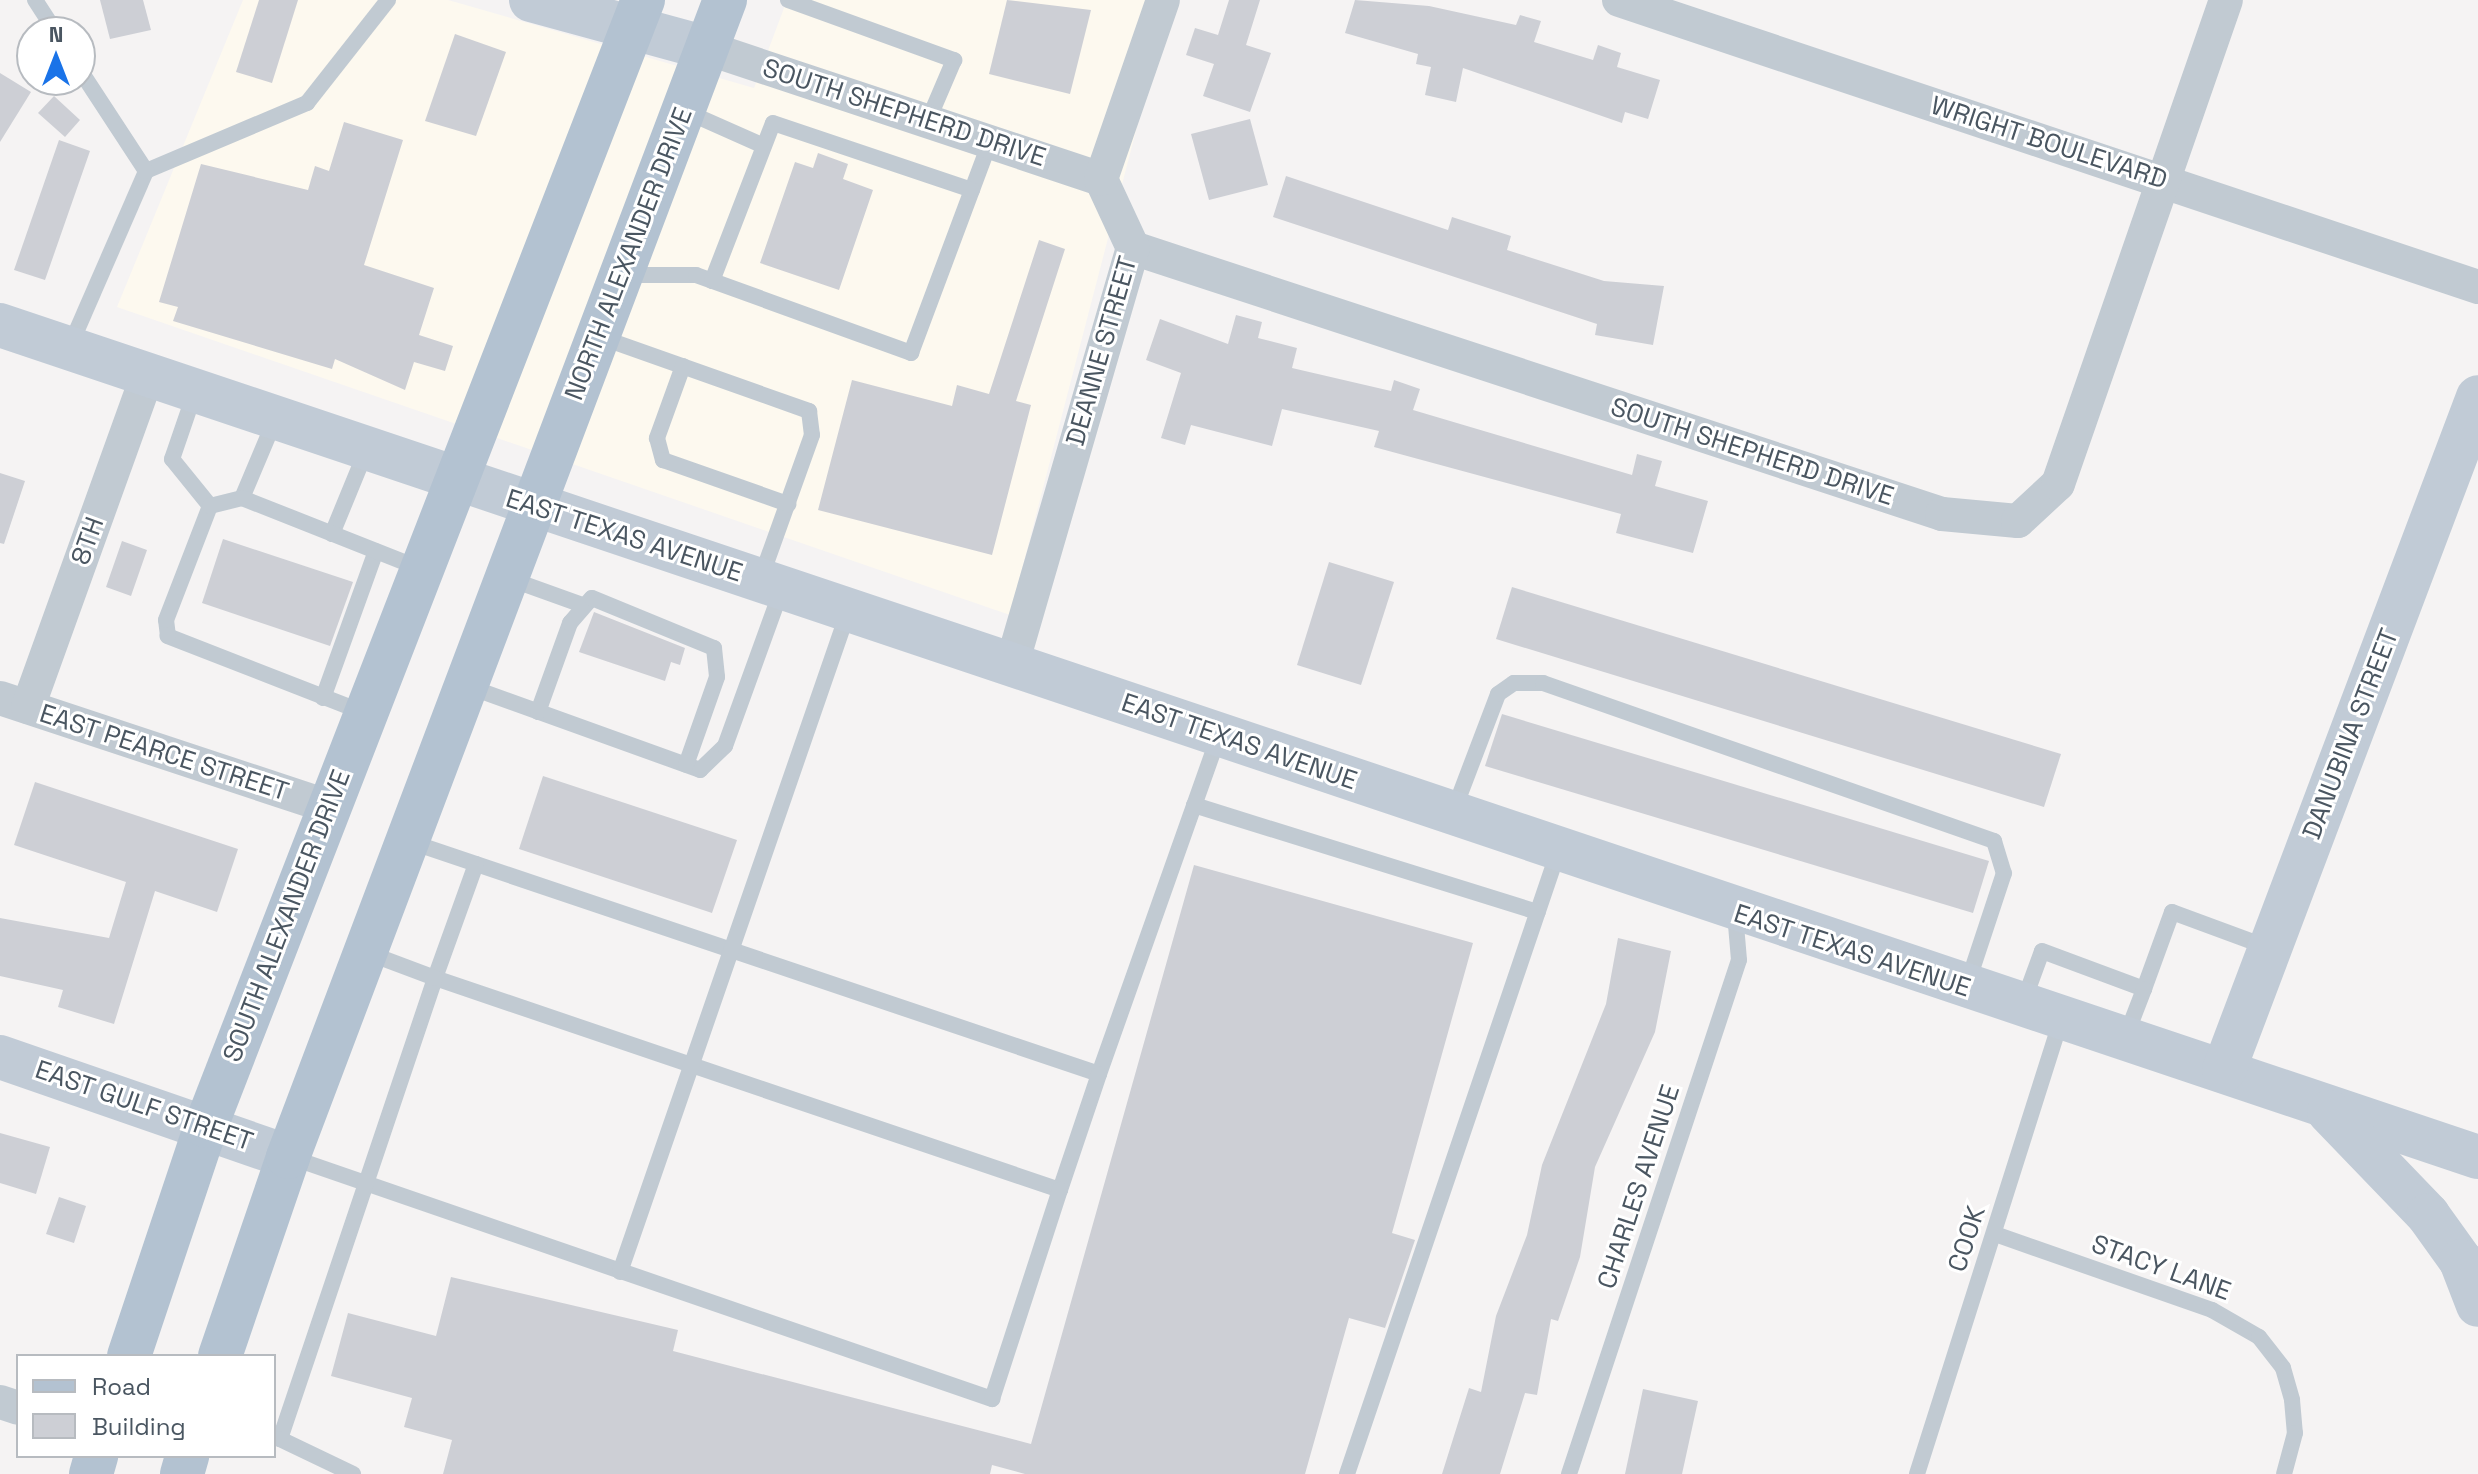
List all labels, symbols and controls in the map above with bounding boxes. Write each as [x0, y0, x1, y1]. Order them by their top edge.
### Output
north arrow [16, 16, 96, 96]
text: N [49, 20, 63, 48]
street label: SOUTH SHEPHERD DRIVE [759, 52, 1049, 174]
street label: WRIGHT BOULEVARD [1927, 90, 2171, 196]
street label: NORTH ALEXANDER DRIVE [559, 103, 699, 405]
street label: DEANNE STREET [1060, 253, 1144, 449]
street label: SOUTH SHEPHERD DRIVE [1607, 391, 1897, 513]
street label: EAST TEXAS AVENUE [501, 483, 747, 589]
street label: 8TH [65, 513, 111, 569]
street label: DANUBINA STREET [2296, 624, 2406, 844]
street label: EAST TEXAS AVENUE [1116, 687, 1362, 797]
street label: EAST PEARCE STREET [35, 698, 293, 808]
street label: SOUTH ALEXANDER DRIVE [217, 765, 357, 1067]
street label: EAST TEXAS AVENUE [1729, 898, 1975, 1004]
street label: EAST GULF STREET [31, 1054, 257, 1158]
street label: CHARLES AVENUE [1591, 1081, 1687, 1293]
street label: COOK [1942, 1202, 1992, 1276]
street label: STACY LANE [2087, 1228, 2235, 1308]
legend [16, 1354, 276, 1458]
text: Road [92, 1371, 151, 1402]
text: Building [92, 1411, 186, 1442]

